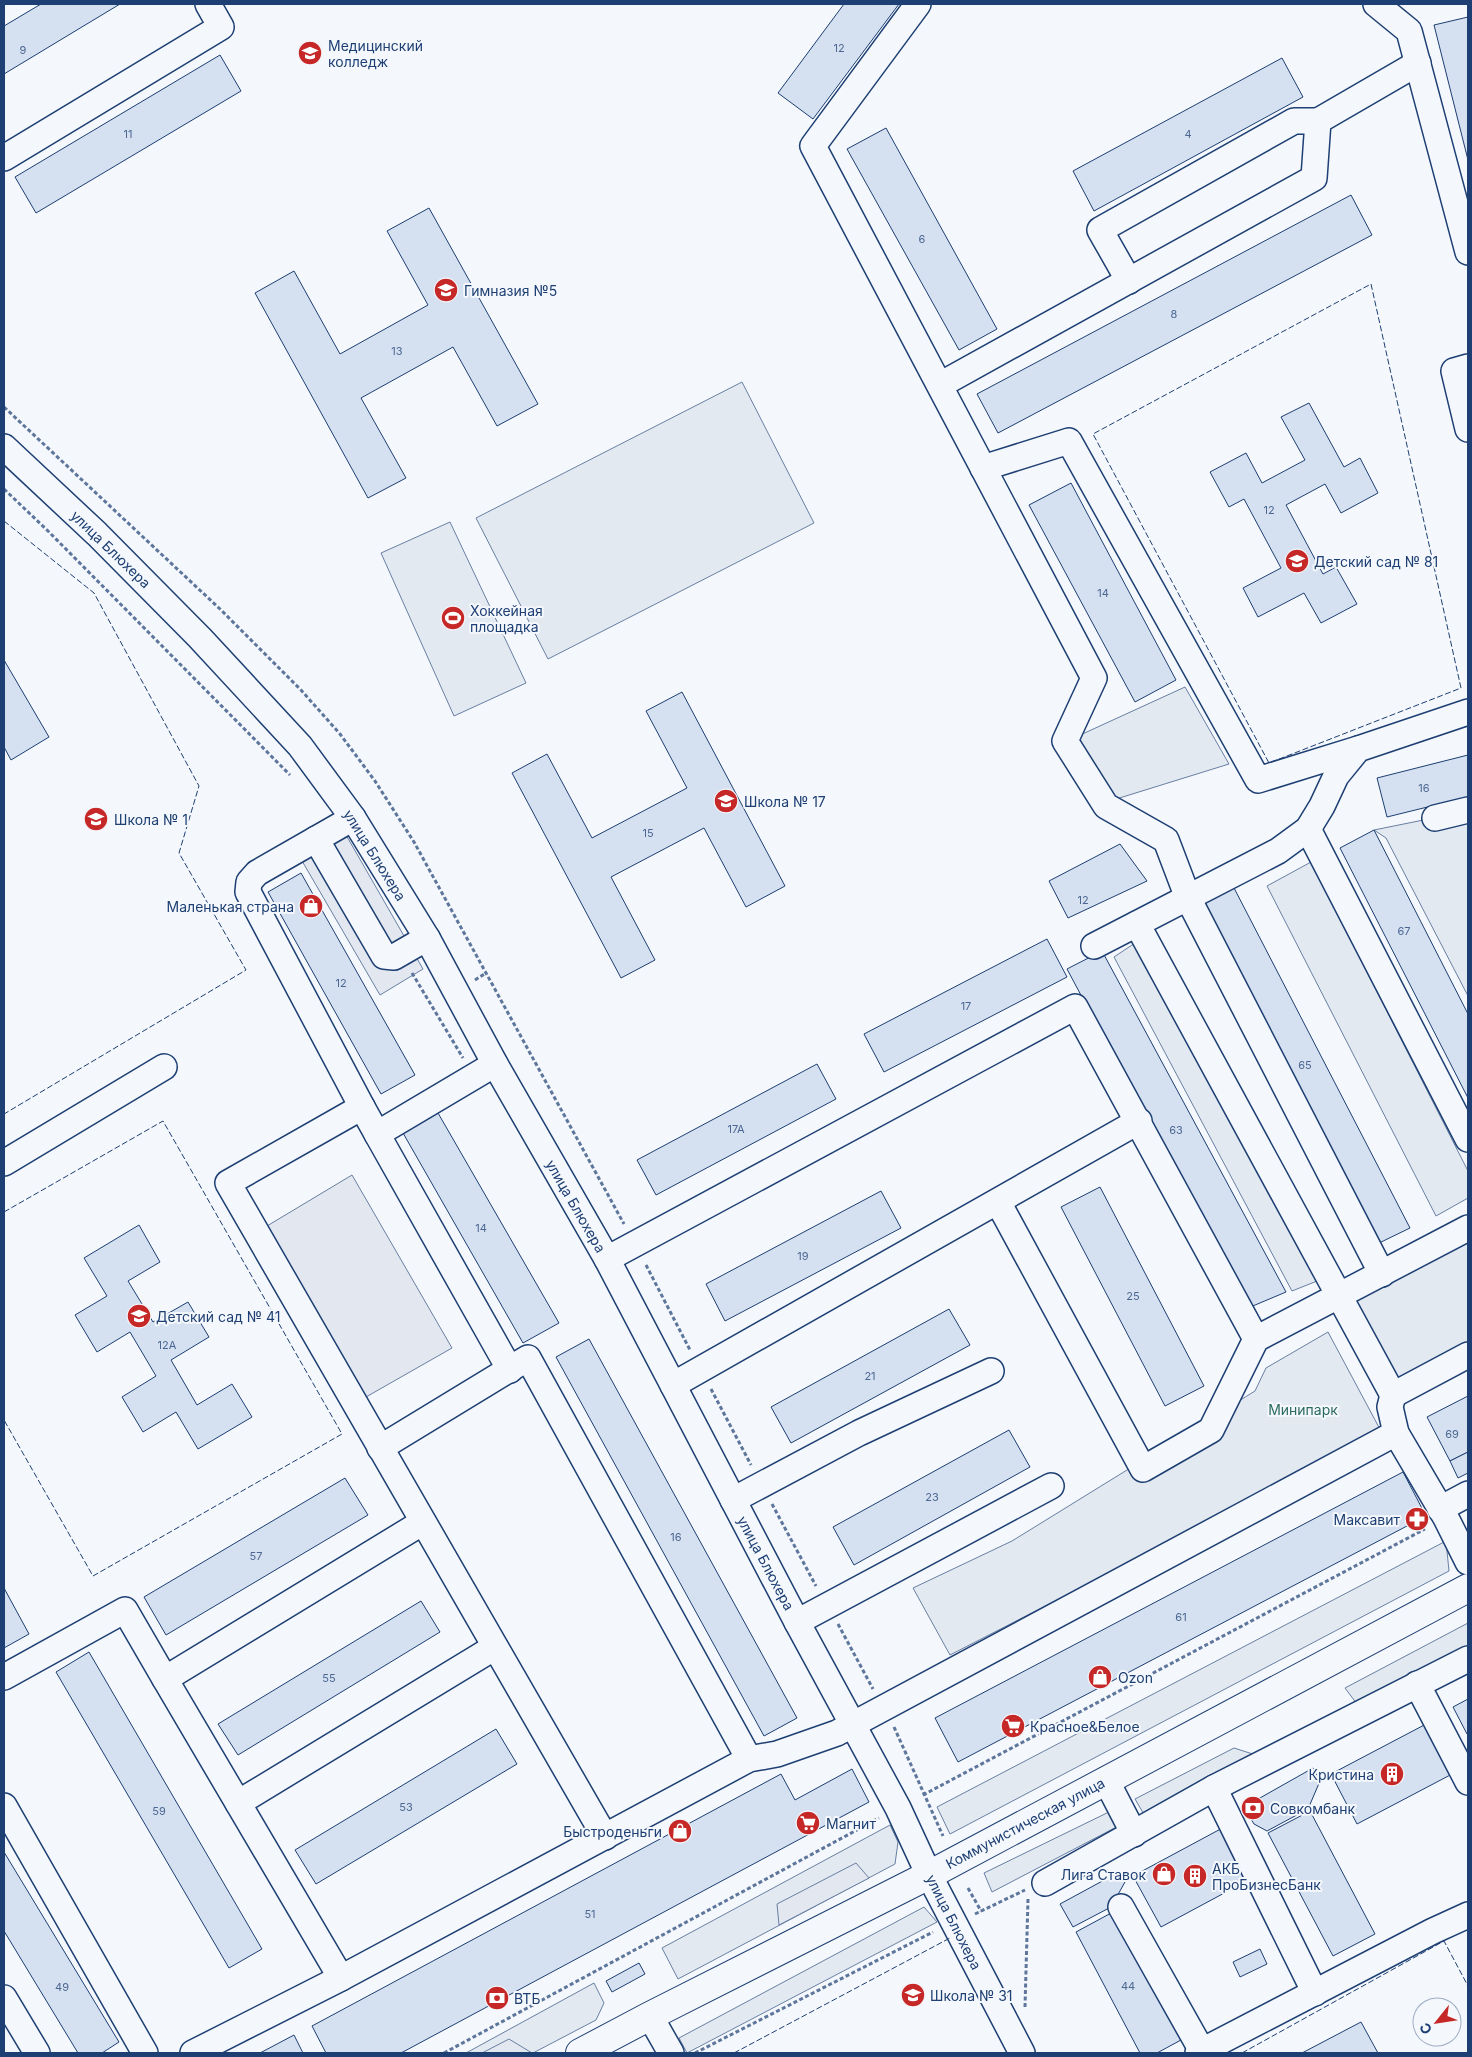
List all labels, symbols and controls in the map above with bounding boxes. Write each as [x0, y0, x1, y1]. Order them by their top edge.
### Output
place label: Медицинский колледж [328, 37, 423, 70]
school or university icon: Медицинский колледж [297, 40, 323, 66]
house number: 12 [833, 41, 845, 55]
house number: 9 [20, 43, 27, 57]
house number: 11 [124, 127, 132, 141]
house number: 4 [1184, 127, 1192, 141]
house number: 6 [919, 232, 926, 246]
school or university icon: Гимназия №5 [433, 277, 459, 303]
place label: Гимназия №5 [464, 282, 557, 299]
house number: 8 [1171, 307, 1178, 321]
house number: 13 [391, 344, 403, 358]
house number: 12 [1263, 503, 1275, 517]
street label: улица Блюхера [68, 507, 154, 591]
school or university icon: Детский сад № 81 [1284, 548, 1310, 574]
place label: Детский сад № 81 [1314, 553, 1438, 570]
house number: 14 [1097, 586, 1109, 600]
place label: Хоккейная площадка [470, 602, 543, 635]
sports icon: Хоккейная площадка [440, 605, 466, 631]
house number: 16 [1418, 781, 1430, 795]
school or university icon: Школа № 17 [713, 788, 739, 814]
place label: Школа № 17 [744, 793, 826, 810]
school or university icon: Школа № 1 [83, 806, 109, 832]
street label: улица Блюхера [340, 806, 410, 904]
place label: Школа № 1 [114, 811, 188, 828]
house number: 15 [642, 826, 654, 840]
shop icon: Маленькая страна [298, 893, 324, 919]
house number: 12 [1077, 893, 1089, 907]
place label: Маленькая страна [167, 898, 294, 915]
house number: 67 [1397, 924, 1411, 938]
house number: 12 [335, 976, 347, 990]
house number: 17 [961, 999, 971, 1013]
house number: 65 [1298, 1058, 1312, 1072]
house number: 17А [727, 1122, 745, 1136]
house number: 63 [1169, 1123, 1183, 1137]
street label: улица Блюхера [543, 1157, 609, 1255]
house number: 14 [475, 1221, 487, 1235]
house number: 19 [797, 1249, 809, 1263]
house number: 25 [1126, 1289, 1140, 1303]
school or university icon: Детский сад № 41 [126, 1303, 152, 1329]
place label: Детский сад № 41 [156, 1308, 280, 1325]
house number: 12А [158, 1338, 177, 1352]
house number: 21 [864, 1369, 876, 1383]
park label: Минипарк [1268, 1401, 1338, 1418]
house number: 69 [1445, 1427, 1459, 1441]
house number: 23 [925, 1490, 939, 1504]
pharmacy icon: Максавит [1404, 1506, 1430, 1532]
place label: Максавит [1334, 1511, 1400, 1528]
street label: улица Блюхера [734, 1513, 798, 1613]
house number: 16 [670, 1530, 682, 1544]
house number: 57 [250, 1549, 262, 1563]
house number: 61 [1175, 1610, 1187, 1624]
shop icon: Ozon [1087, 1664, 1113, 1690]
place label: Ozon [1118, 1669, 1153, 1686]
house number: 55 [322, 1671, 336, 1685]
supermarket icon: Красное&Белое [1000, 1713, 1026, 1739]
place label: Красное&Белое [1030, 1718, 1140, 1735]
building icon: Кристина [1379, 1761, 1405, 1787]
place label: Кристина [1309, 1766, 1374, 1783]
street label: Коммунистическая улица [943, 1774, 1107, 1872]
bank icon: Совкомбанк [1240, 1795, 1266, 1821]
house number: 53 [399, 1800, 413, 1814]
place label: Совкомбанк [1270, 1800, 1355, 1817]
house number: 59 [152, 1804, 166, 1818]
supermarket icon: Магнит [795, 1810, 821, 1836]
place label: Магнит [826, 1815, 876, 1832]
shop icon: Быстроденьги [667, 1818, 693, 1844]
place label: Быстроденьги [563, 1823, 662, 1840]
place label: АКБ ПроБизнесБанк [1212, 1860, 1321, 1893]
shop icon: Лига Ставок [1151, 1861, 1177, 1887]
building icon: АКБ ПроБизнесБанк [1182, 1863, 1208, 1889]
place label: Лига Ставок [1061, 1866, 1146, 1883]
street label: улица Блюхера [923, 1872, 985, 1972]
house number: 51 [584, 1907, 596, 1921]
house number: 44 [1121, 1979, 1135, 1993]
house number: 49 [55, 1980, 69, 1994]
school or university icon: Школа № 31 [900, 1982, 926, 2008]
bank icon: ВТБ [484, 1985, 510, 2011]
place label: Школа № 31 [930, 1987, 1013, 2004]
place label: ВТБ [514, 1990, 540, 2007]
north arrow [1412, 1997, 1462, 2047]
text: С [1415, 2020, 1435, 2037]

